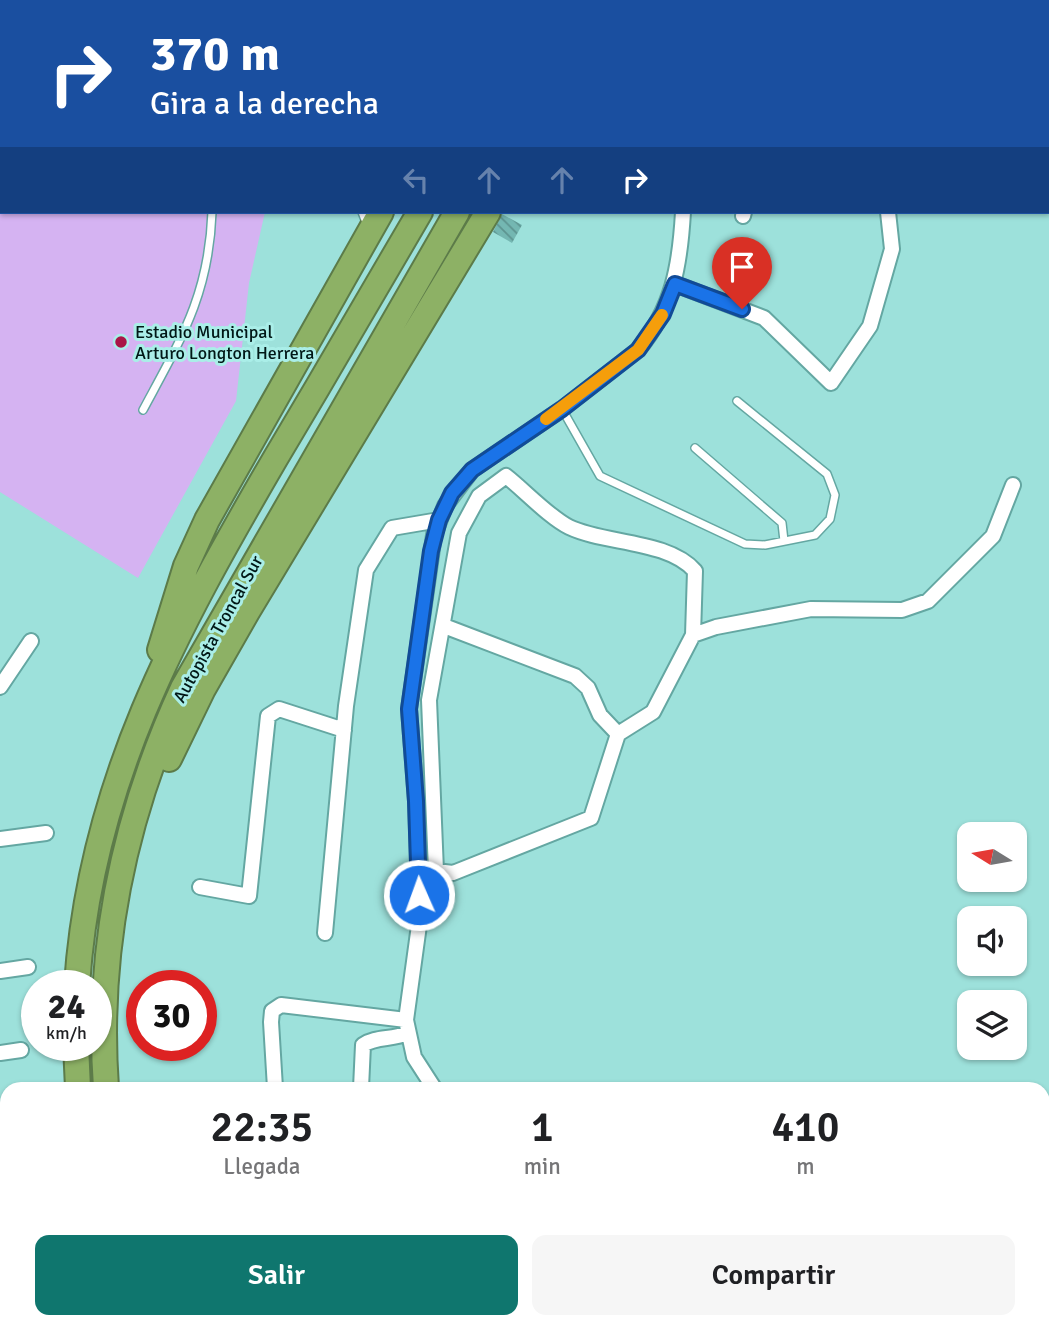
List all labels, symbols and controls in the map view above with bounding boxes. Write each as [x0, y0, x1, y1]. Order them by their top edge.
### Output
text: 370 m [150, 24, 280, 84]
icon: right [35, 28, 126, 119]
text: Gira a la derecha [150, 84, 379, 123]
icon: left [397, 161, 435, 199]
icon: ahead [470, 161, 508, 199]
icon: ahead [543, 161, 581, 199]
icon: right [616, 161, 654, 199]
pin [712, 237, 772, 309]
icon: arrive [723, 248, 761, 286]
place label: Estadio Municipal Arturo Longton Herrera [135, 321, 314, 364]
marker: Estadio Municipal Arturo Longton Herrera [113, 334, 129, 350]
street label: Autopista Troncal Sur [168, 551, 268, 706]
north arrow [957, 822, 1027, 892]
map controls [957, 822, 1027, 1060]
position arrow [382, 858, 456, 932]
button: sound [957, 906, 1027, 976]
speed limit sign: 30 [126, 970, 217, 1061]
text: 24 [48, 985, 85, 1028]
button: layers [957, 990, 1027, 1060]
text: km/h [46, 1022, 87, 1044]
text: 22:35 [211, 1102, 313, 1153]
text: 1 [531, 1102, 554, 1153]
text: 410 [771, 1102, 839, 1153]
text: Llegada [223, 1152, 301, 1181]
text: min [524, 1152, 561, 1181]
text: m [796, 1152, 815, 1181]
button: Salir [35, 1235, 518, 1315]
button: Compartir [532, 1235, 1015, 1315]

